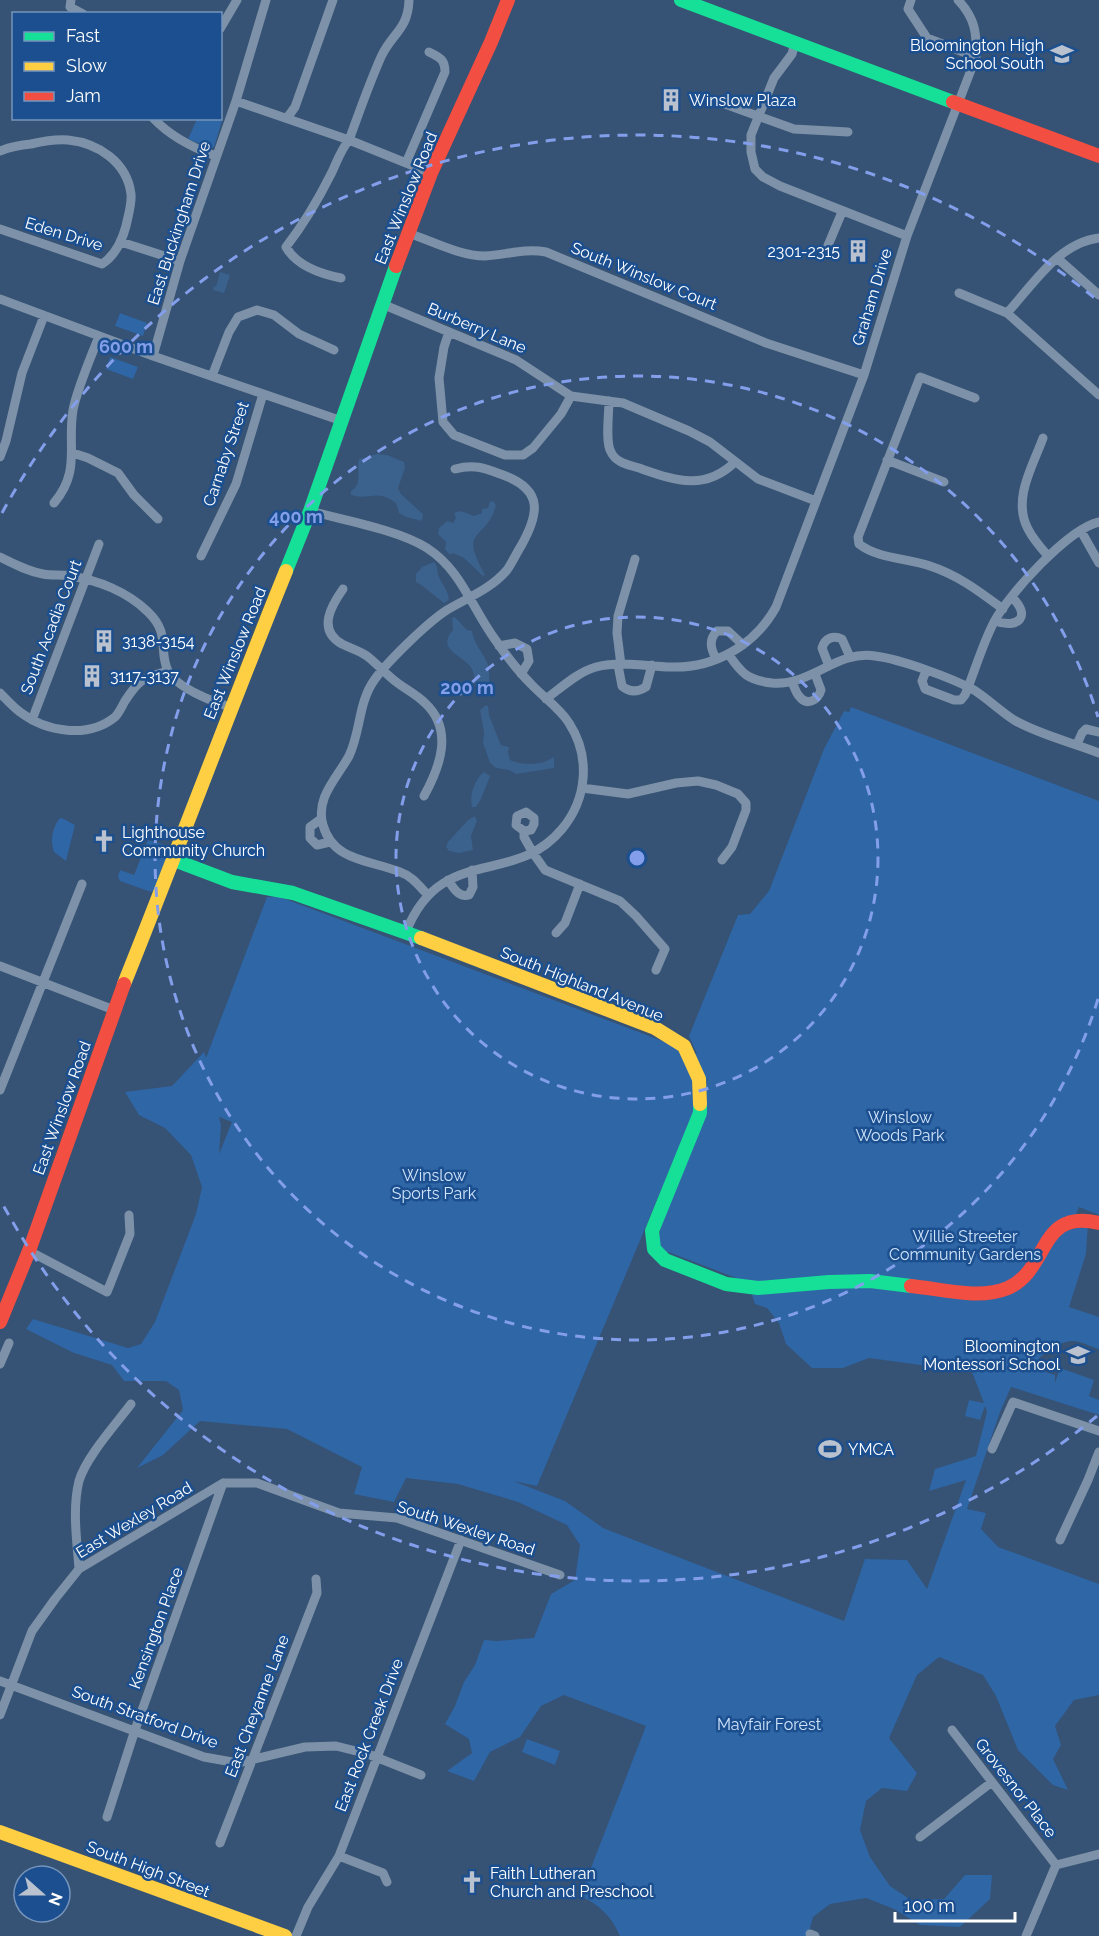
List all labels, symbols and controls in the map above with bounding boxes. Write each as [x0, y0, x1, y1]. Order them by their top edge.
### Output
legend [12, 12, 222, 120]
text: Fast [66, 25, 100, 46]
place label: Bloomington High School South [910, 36, 1044, 73]
school or university icon: Bloomington High School South [1049, 41, 1075, 67]
text: Slow [66, 55, 107, 76]
text: Jam [66, 85, 101, 106]
building icon: Winslow Plaza [658, 87, 684, 113]
place label: Winslow Plaza [689, 91, 796, 110]
street label: East Winslow Road [371, 129, 441, 267]
street label: East Buckingham Drive [144, 139, 214, 307]
street label: Eden Drive [23, 213, 105, 255]
street label: South Winslow Court [568, 238, 720, 314]
building icon: 2301-2315 [845, 238, 871, 264]
place label: 2301-2315 [768, 242, 840, 261]
street label: Graham Drive [848, 246, 896, 348]
street label: Burberry Lane [425, 299, 529, 357]
text: 600 m [99, 336, 153, 357]
street label: Carnaby Street [199, 398, 253, 509]
text: 400 m [269, 506, 323, 527]
street label: South Acadia Court [17, 557, 86, 697]
street label: East Winslow Road [200, 584, 270, 722]
building icon: 3138-3154 [91, 628, 117, 654]
place label: 3138-3154 [122, 632, 195, 651]
building icon: 3117-3137 [79, 663, 105, 689]
place label: 3117-3137 [110, 667, 179, 686]
text: 200 m [440, 677, 494, 698]
place label: Lighthouse Community Church [122, 823, 265, 860]
church icon: Lighthouse Community Church [91, 828, 117, 854]
centre of rings [627, 848, 647, 868]
street label: South Highland Avenue [498, 943, 666, 1025]
street label: East Winslow Road [29, 1039, 95, 1177]
park label: Winslow Woods Park [855, 1108, 945, 1145]
park label: Winslow Sports Park [392, 1166, 477, 1203]
park label: Willie Streeter Community Gardens [889, 1227, 1041, 1264]
place label: Bloomington Montessori School [923, 1337, 1061, 1374]
school or university icon: Bloomington Montessori School [1065, 1342, 1091, 1368]
sports icon: YMCA [817, 1436, 843, 1462]
place label: YMCA [848, 1440, 894, 1459]
street label: East Wexley Road [73, 1478, 196, 1562]
street label: South Wexley Road [395, 1497, 537, 1559]
street label: Kensington Place [125, 1565, 187, 1691]
street label: East Cheyanne Lane [221, 1632, 293, 1780]
street label: East Rock Creek Drive [331, 1656, 407, 1814]
street label: South Stratford Drive [69, 1682, 221, 1752]
park label: Mayfair Forest [717, 1715, 822, 1734]
street label: Grovesnor Place [971, 1735, 1061, 1841]
street label: South High Street [84, 1837, 213, 1901]
north arrow [12, 1864, 72, 1924]
place label: Faith Lutheran Church and Preschool [490, 1864, 654, 1901]
church icon: Faith Lutheran Church and Preschool [459, 1869, 485, 1895]
scale bar [895, 1885, 1015, 1923]
text: N [44, 1890, 67, 1908]
text: 100 m [904, 1895, 955, 1916]

